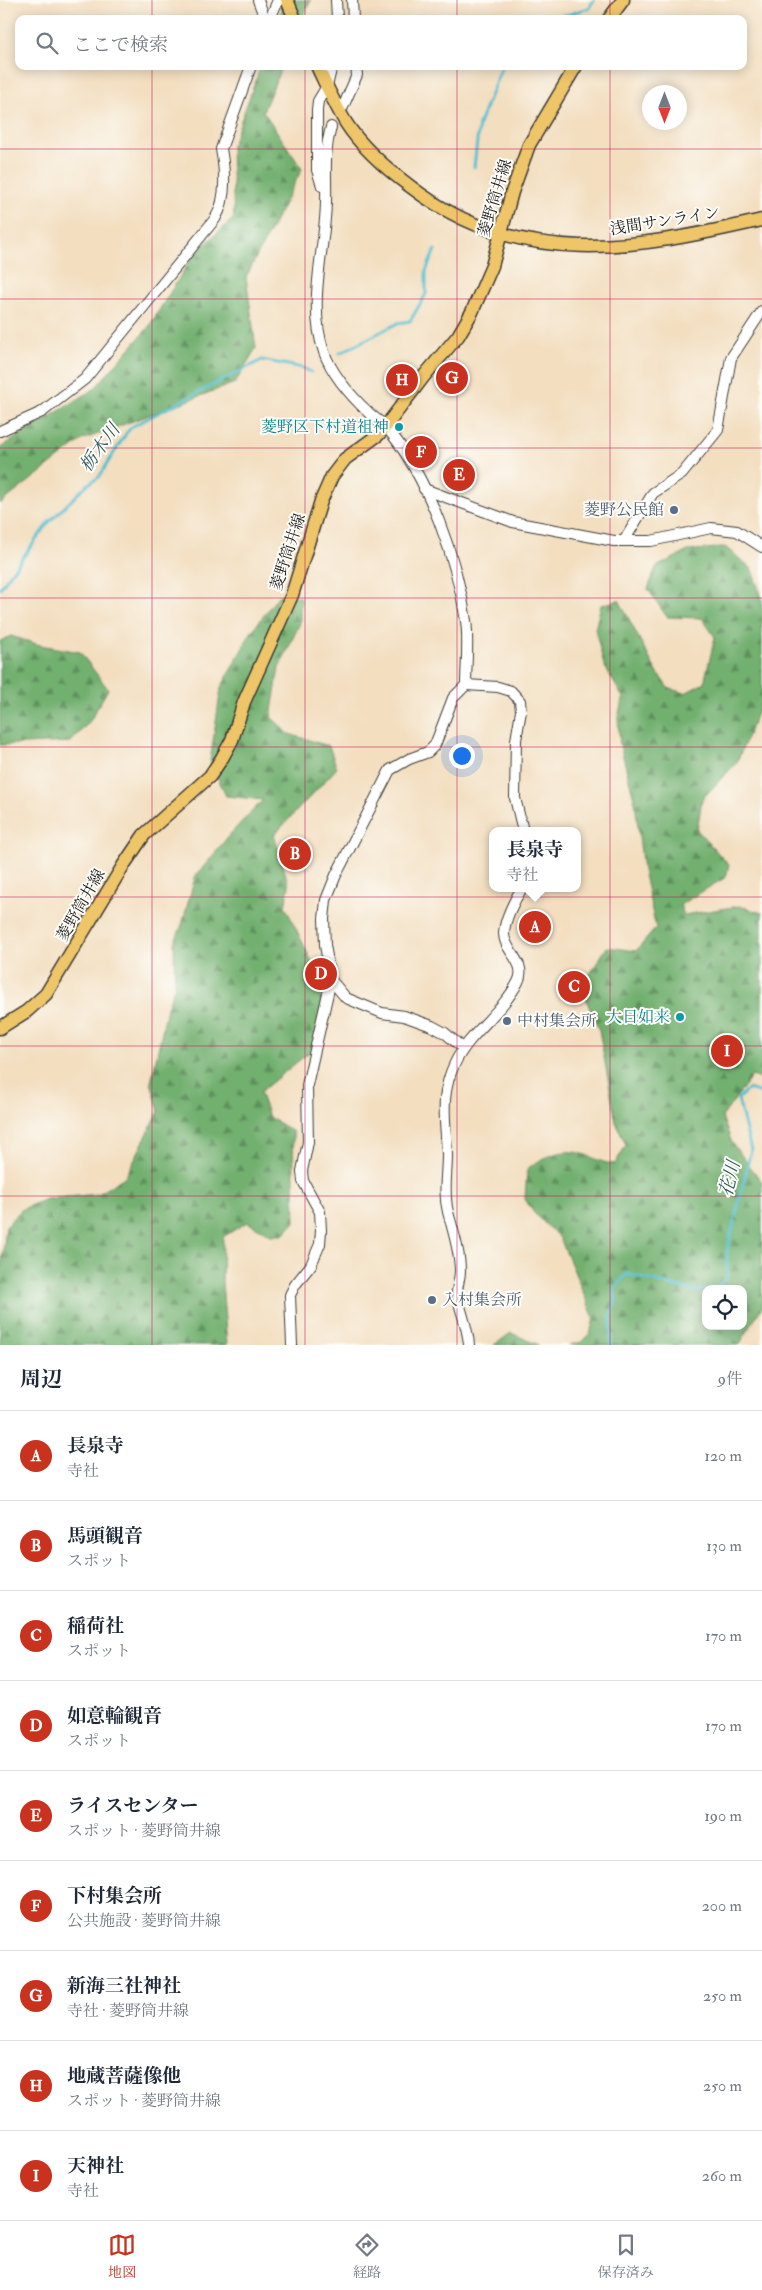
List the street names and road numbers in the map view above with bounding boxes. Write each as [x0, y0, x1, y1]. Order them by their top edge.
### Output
street label: 菱野筒井線 [474, 157, 516, 239]
street label: 浅間サンライン [609, 202, 721, 240]
street label: 菱野筒井線 [266, 511, 310, 593]
street label: 菱野筒井線 [52, 865, 110, 945]

